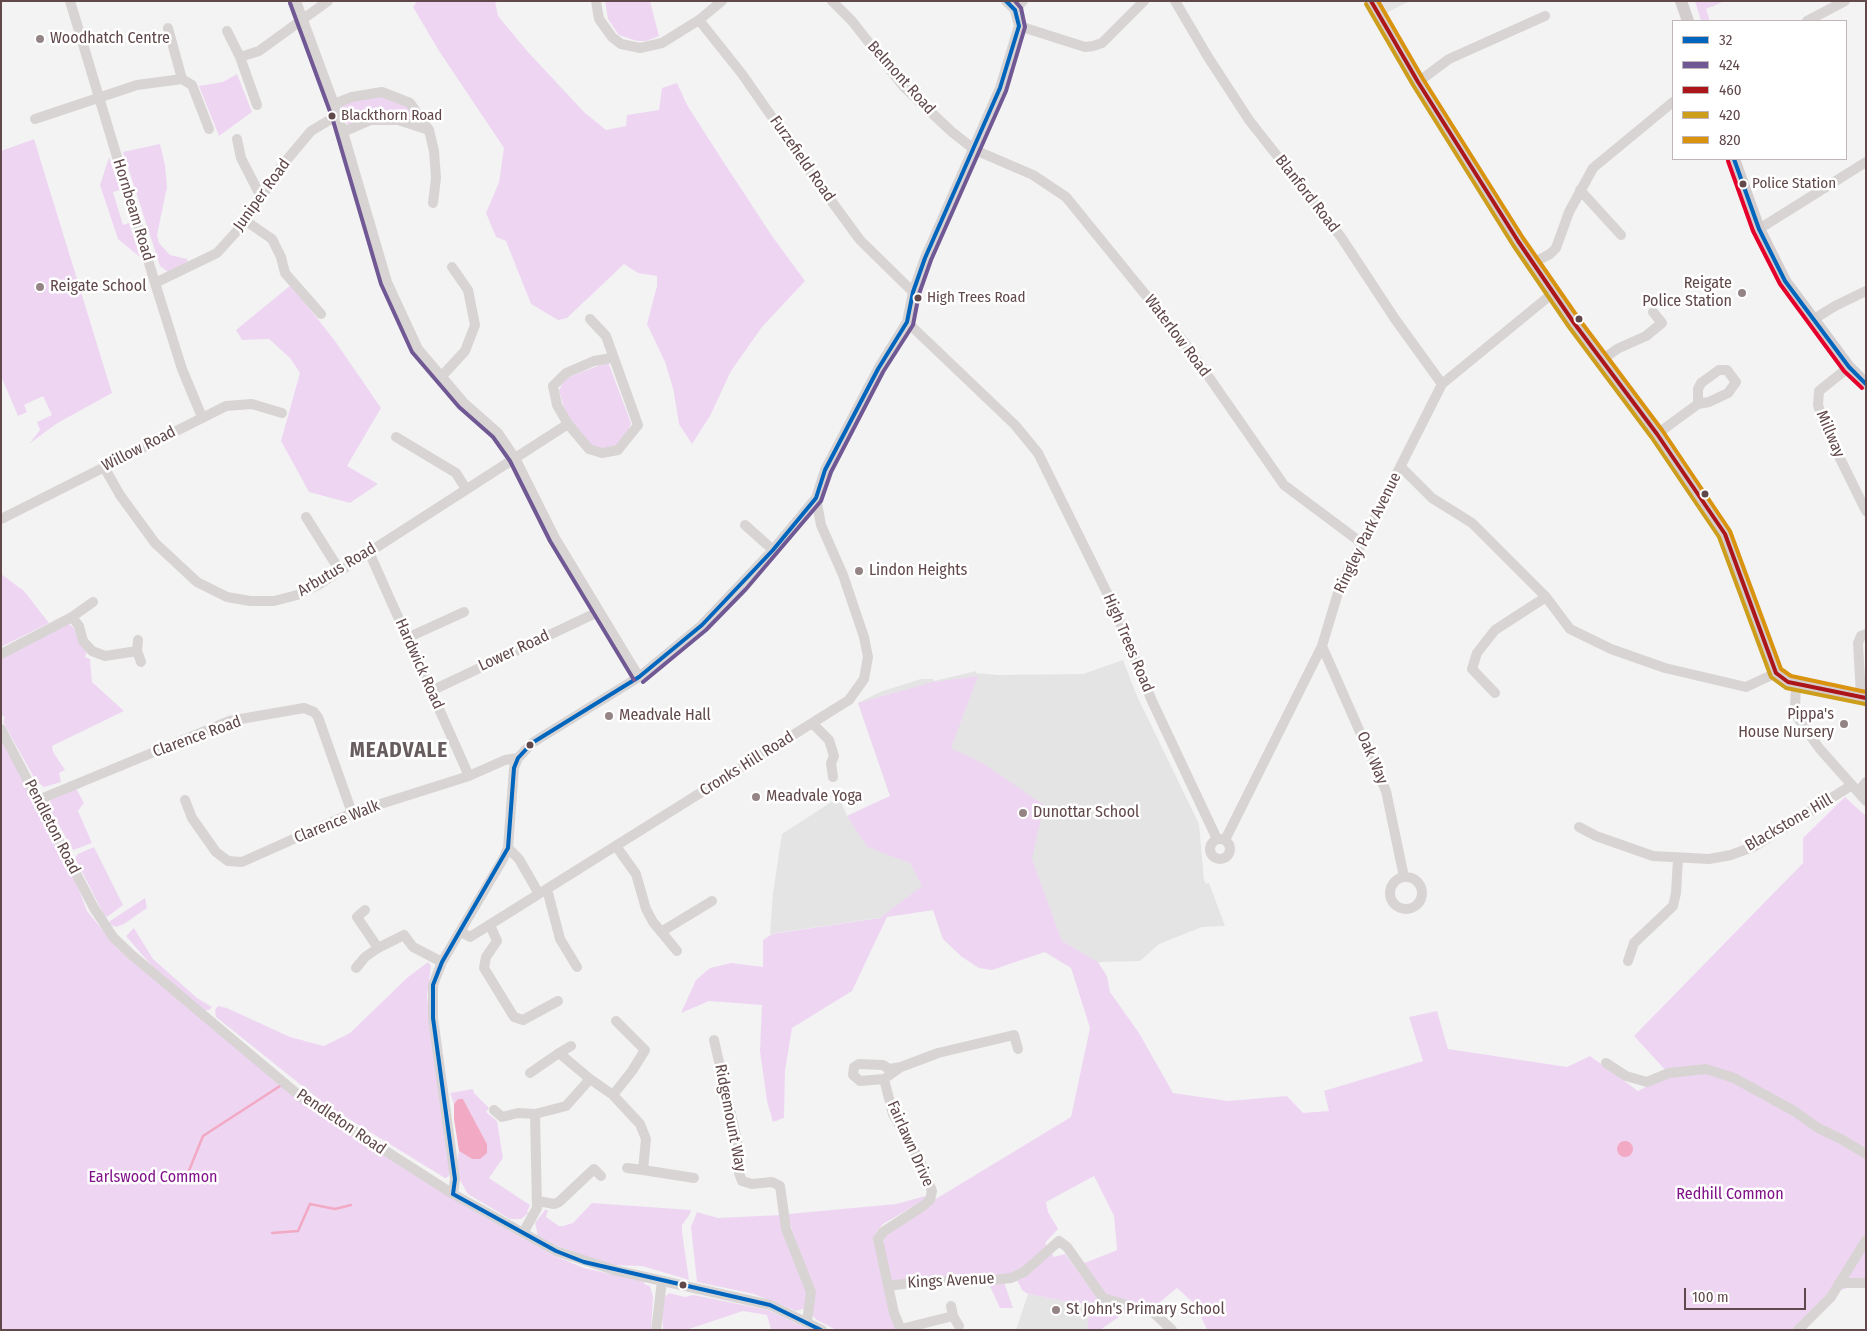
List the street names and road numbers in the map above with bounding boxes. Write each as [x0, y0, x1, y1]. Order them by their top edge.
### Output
street label: Belmont Road [863, 37, 939, 119]
street label: Furzefield Road [765, 112, 839, 206]
street label: Blanford Road [1271, 151, 1343, 237]
street label: Juniper Road [230, 155, 294, 235]
street label: Hornbeam Road [108, 157, 158, 263]
street label: Waterlow Road [1140, 291, 1214, 381]
street label: Millway [1812, 408, 1848, 460]
street label: Willow Road [99, 422, 179, 476]
street label: Ringley Park Avenue [1330, 470, 1406, 596]
street label: Arbutus Road [294, 539, 380, 601]
street label: High Trees Road [1099, 591, 1157, 695]
street label: Hardwick Road [391, 616, 447, 712]
street label: Lower Road [475, 626, 553, 676]
street label: Clarence Road [150, 712, 244, 762]
street label: Cronks Hill Road [697, 728, 797, 800]
street label: Oak Way [1352, 729, 1392, 787]
street label: Pendleton Road [20, 776, 84, 878]
street label: Blackstone Hill [1742, 790, 1836, 856]
street label: Clarence Walk [291, 796, 383, 848]
street label: Ridgemount Way [710, 1063, 750, 1173]
street label: Pendleton Road [293, 1085, 389, 1159]
street label: Fairlawn Drive [883, 1098, 937, 1190]
street label: Kings Avenue [907, 1269, 995, 1293]

